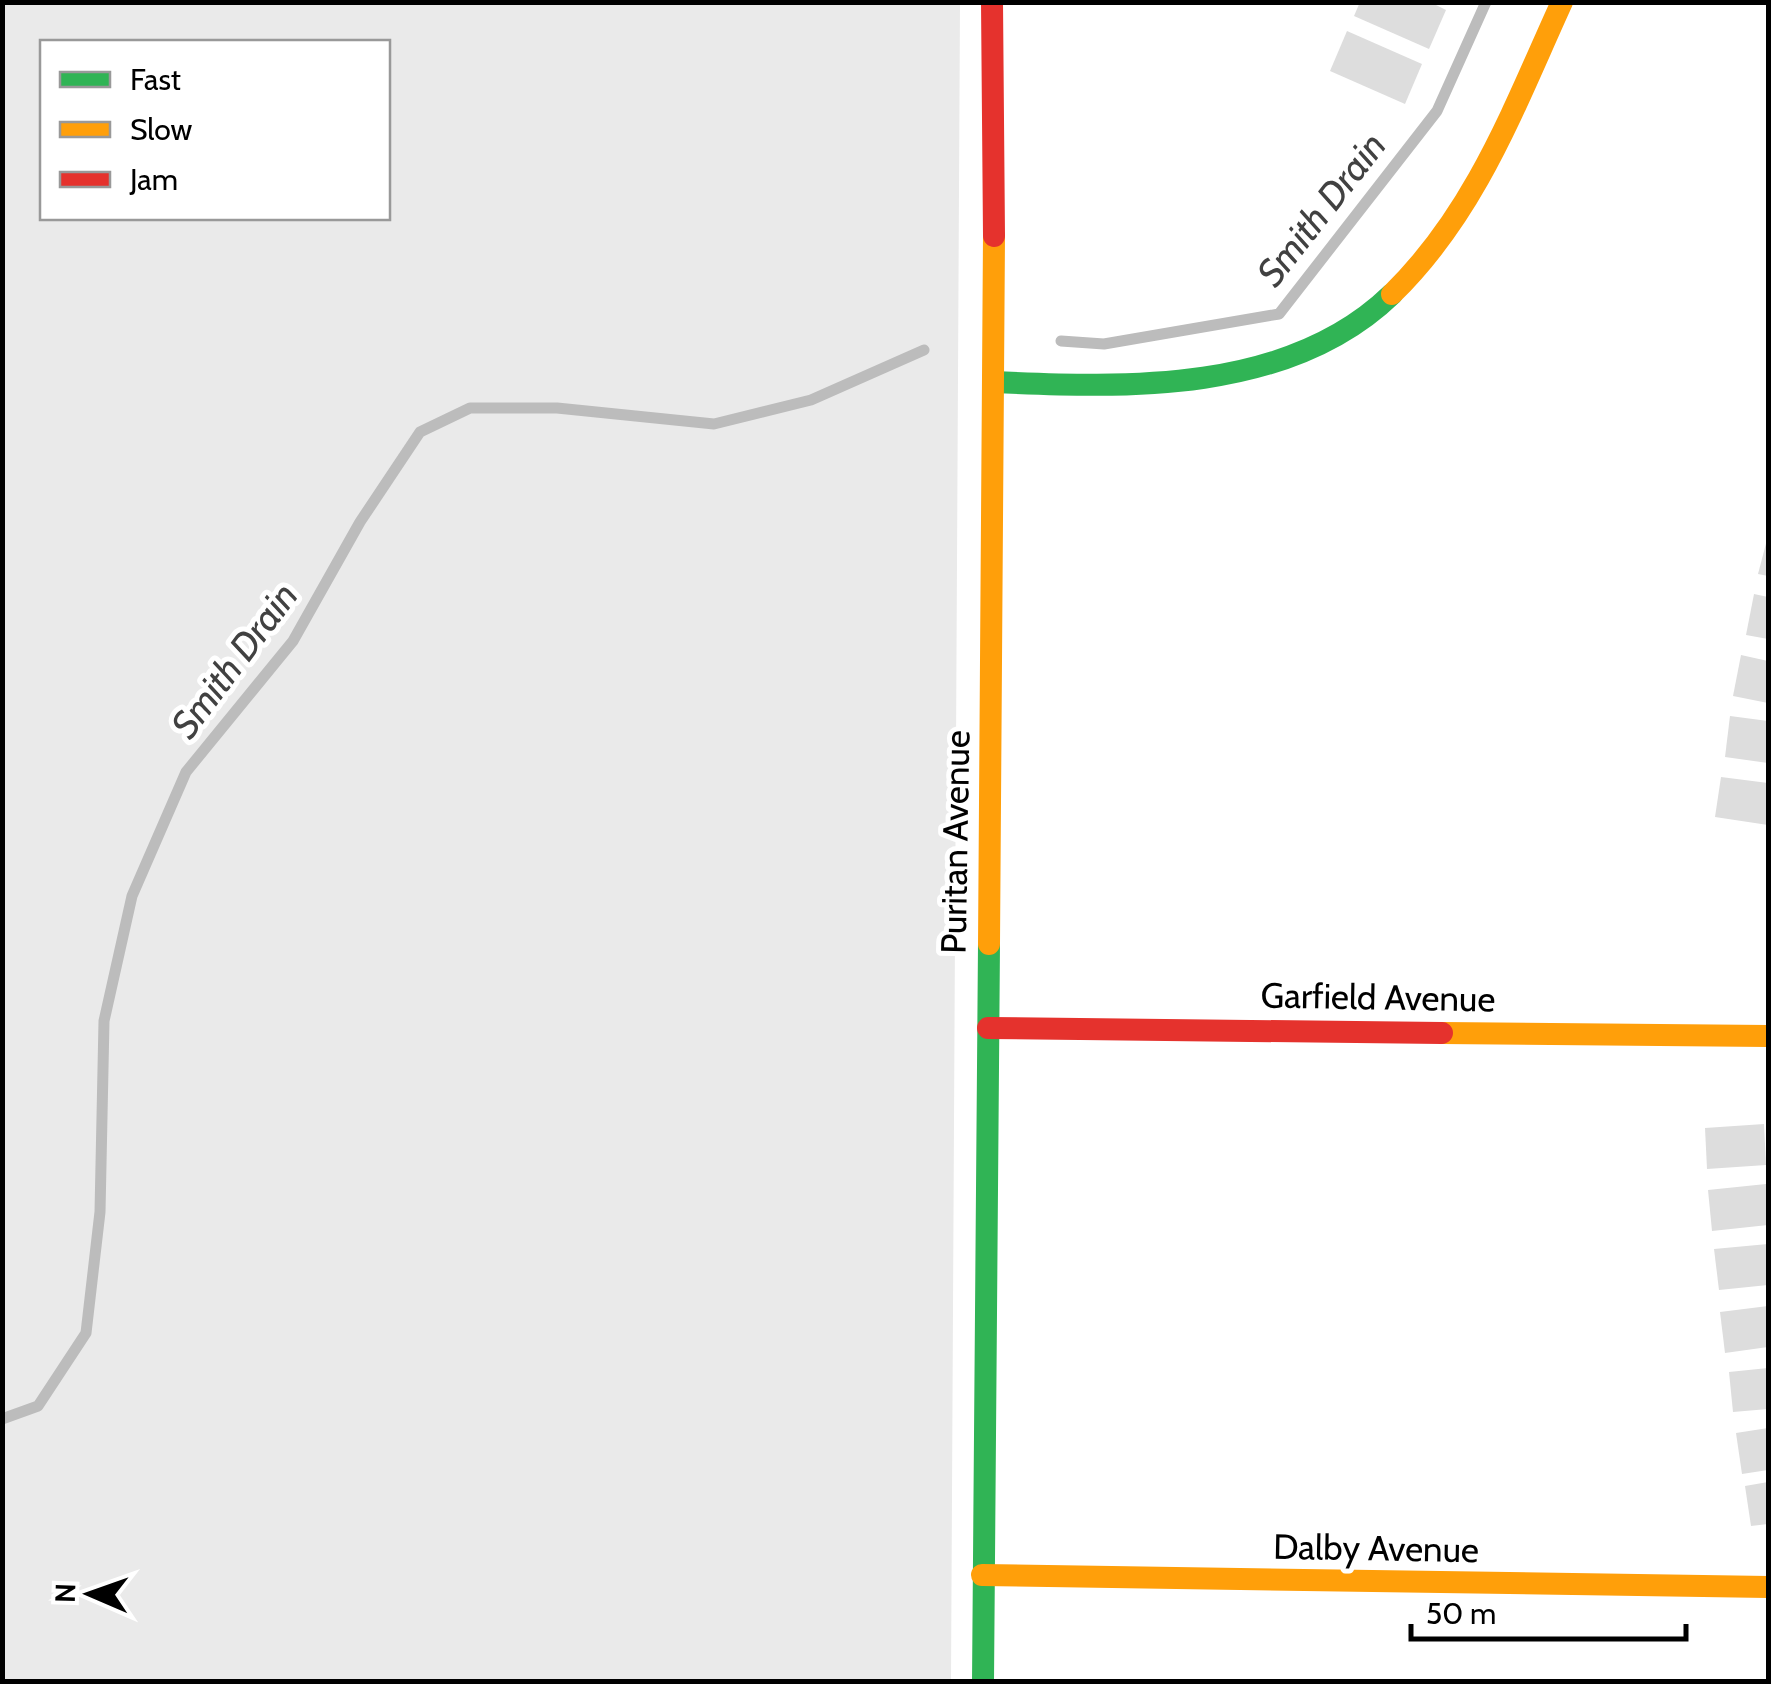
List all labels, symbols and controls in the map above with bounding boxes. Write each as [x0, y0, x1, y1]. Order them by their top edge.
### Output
legend [40, 40, 390, 220]
text: Fast [130, 61, 181, 98]
text: Slow [130, 111, 193, 148]
water label: Smith Drain [1246, 123, 1396, 295]
text: Jam [129, 161, 178, 198]
water label: Smith Drain [160, 573, 308, 747]
street label: Puritan Avenue [932, 730, 978, 954]
street label: Garfield Avenue [1260, 973, 1496, 1021]
street label: Dalby Avenue [1273, 1525, 1479, 1571]
north arrow [40, 1544, 140, 1644]
scale bar [1411, 1579, 1686, 1641]
text: N [48, 1583, 82, 1604]
text: 50 m [1426, 1595, 1496, 1632]

